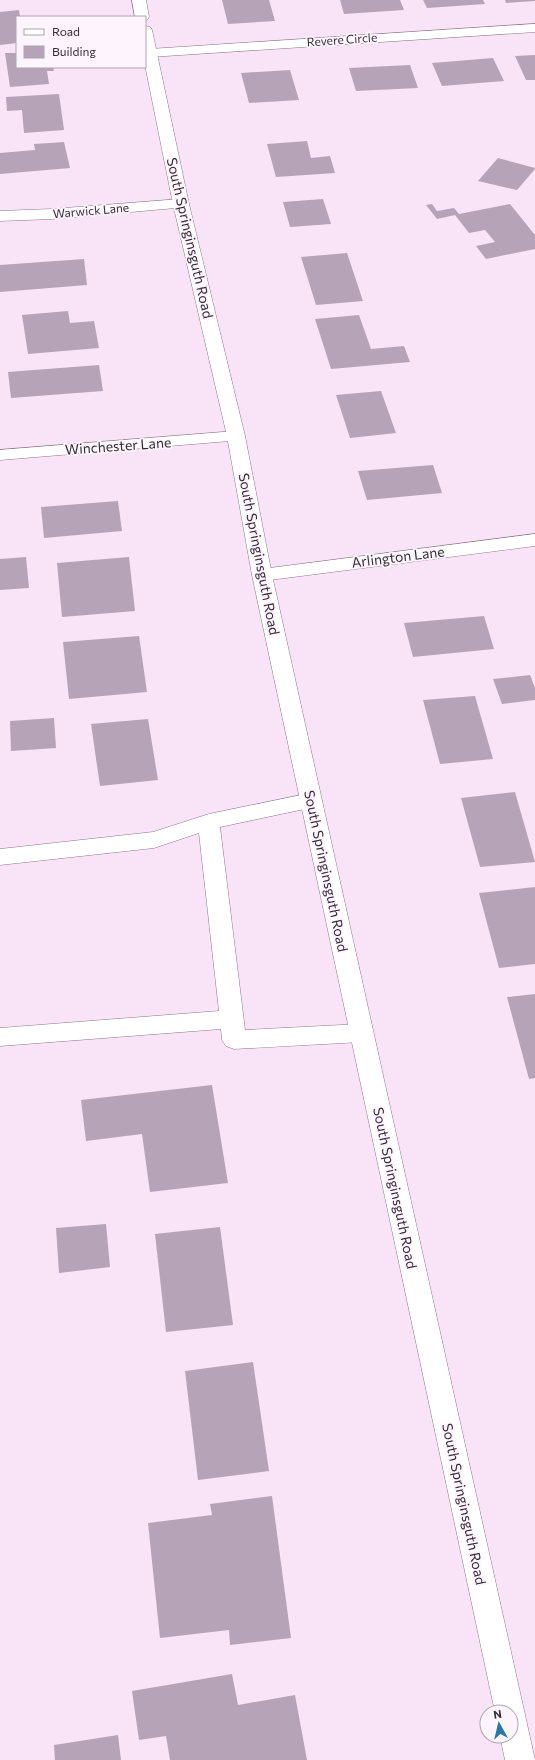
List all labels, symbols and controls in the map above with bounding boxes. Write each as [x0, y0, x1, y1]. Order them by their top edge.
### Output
legend [16, 16, 146, 68]
text: Road [52, 24, 80, 38]
street label: Revere Circle [306, 30, 378, 48]
text: Building [52, 44, 96, 58]
street label: South Springinsguth Road [164, 156, 217, 320]
street label: Warwick Lane [52, 200, 130, 220]
street label: Winchester Lane [64, 433, 172, 458]
street label: South Springinsguth Road [235, 471, 284, 636]
street label: Arlington Lane [351, 542, 445, 571]
street label: South Springinsguth Road [301, 789, 352, 953]
street label: South Springinsguth Road [370, 1106, 421, 1270]
street label: South Springinsguth Road [439, 1422, 490, 1586]
north arrow [479, 1704, 519, 1744]
text: N [493, 1707, 503, 1721]

